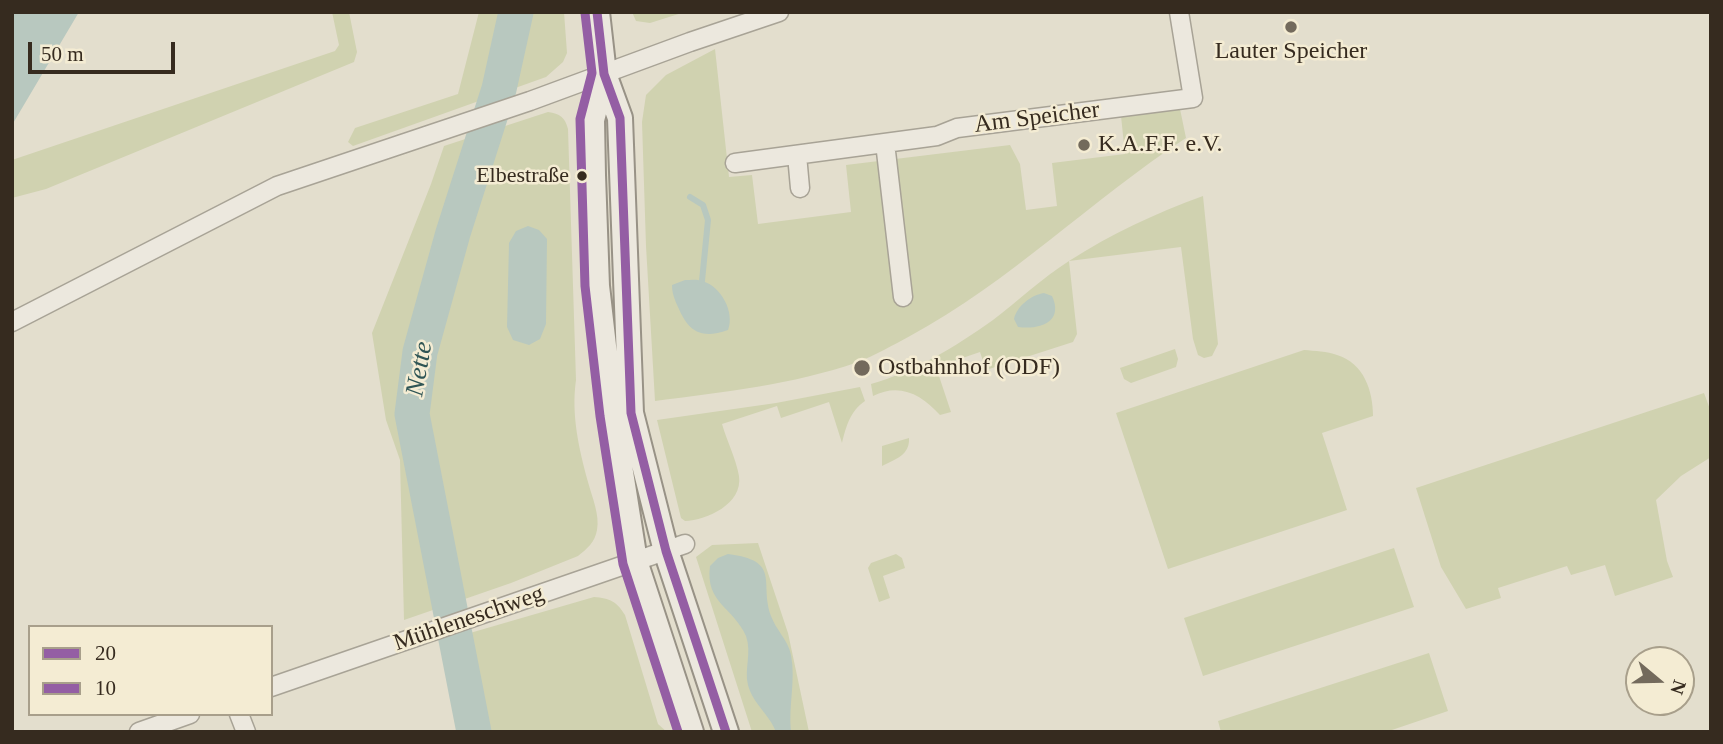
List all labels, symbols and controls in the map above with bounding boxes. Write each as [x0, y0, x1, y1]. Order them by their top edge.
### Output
marker: Lauter Speicher [1283, 19, 1299, 35]
scale bar [32, 28, 178, 72]
place label: Lauter Speicher [1215, 38, 1367, 66]
text: 50 m [41, 42, 84, 66]
street label: Am Speicher [973, 96, 1101, 140]
place label: K.A.F.F. e.V. [1098, 131, 1222, 159]
marker: K.A.F.F. e.V. [1076, 137, 1092, 153]
place label: Elbestraße [476, 163, 569, 189]
marker: Elbestraße [575, 169, 589, 183]
water label: Nette [400, 339, 440, 399]
place label: Ostbahnhof (ODF) [878, 354, 1060, 382]
marker: Ostbahnhof (ODF) [852, 358, 872, 378]
street label: Mühleneschweg [390, 580, 548, 658]
legend [28, 625, 273, 716]
text: 20 [95, 641, 116, 665]
north arrow [1625, 646, 1695, 716]
text: 10 [95, 676, 116, 700]
text: N [1666, 677, 1691, 697]

